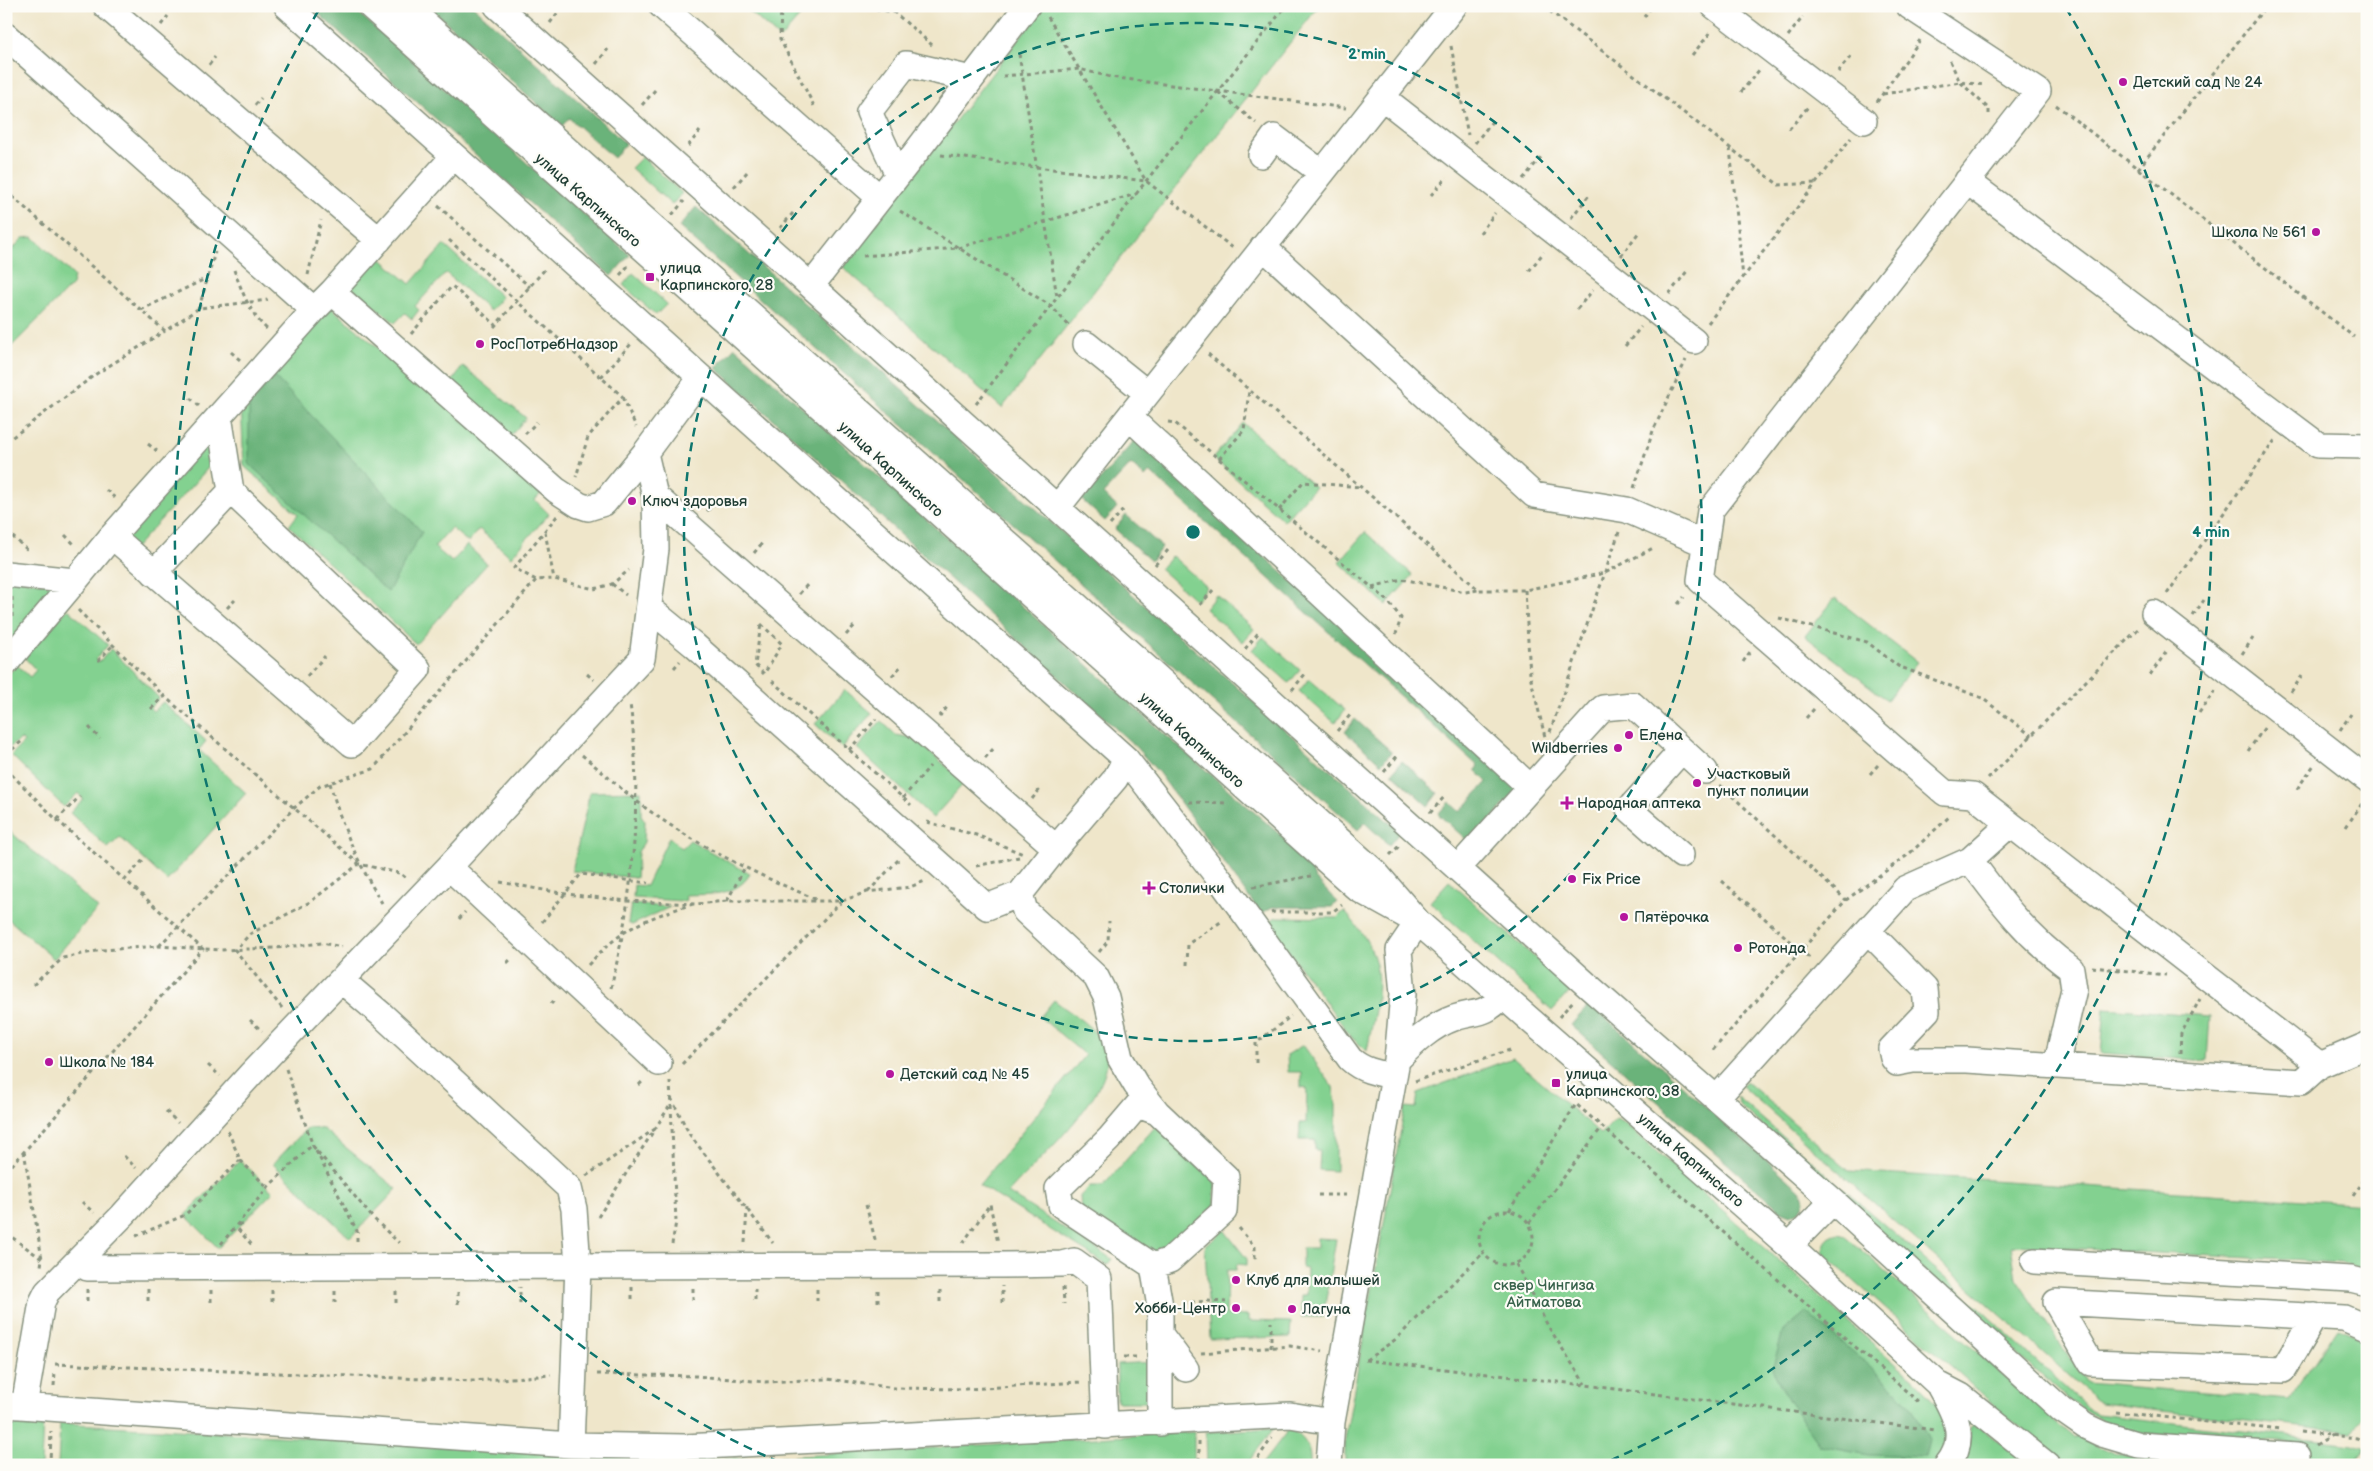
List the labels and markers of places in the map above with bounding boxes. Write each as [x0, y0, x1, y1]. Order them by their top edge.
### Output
place label: Детский сад № 24 [2133, 73, 2262, 92]
marker: Детский сад № 24 [2117, 76, 2129, 88]
place label: Школа № 561 [2211, 223, 2306, 242]
marker: Школа № 561 [2310, 226, 2322, 238]
place label: улица Карпинского, 28 [660, 259, 773, 295]
marker: улица Карпинского, 28 [644, 271, 656, 283]
place label: РосПотребНадзор [490, 335, 619, 354]
marker: РосПотребНадзор [474, 338, 486, 350]
place label: Ключ здоровья [642, 492, 747, 511]
marker: Ключ здоровья [626, 495, 638, 507]
centre of rings [1184, 523, 1202, 541]
place label: Елена [1639, 726, 1683, 745]
marker: Елена [1623, 729, 1635, 741]
place label: Wildberries [1532, 739, 1609, 758]
marker: Wildberries [1612, 742, 1624, 754]
place label: Участковый пункт полиции [1707, 765, 1809, 801]
marker: Участковый пункт полиции [1691, 777, 1703, 789]
place label: Народная аптека [1577, 794, 1701, 813]
marker: Народная аптека [1561, 797, 1573, 809]
place label: Fix Price [1582, 870, 1641, 889]
marker: Fix Price [1566, 873, 1578, 885]
place label: Столички [1159, 879, 1225, 898]
marker: Столички [1143, 882, 1155, 894]
place label: Пятёрочка [1634, 908, 1709, 927]
marker: Пятёрочка [1618, 911, 1630, 923]
place label: Ротонда [1748, 939, 1806, 958]
marker: Ротонда [1732, 942, 1744, 954]
place label: Школа № 184 [59, 1053, 154, 1072]
marker: Школа № 184 [43, 1056, 55, 1068]
place label: Детский сад № 45 [900, 1065, 1029, 1084]
place label: улица Карпинского, 38 [1566, 1065, 1680, 1101]
marker: Детский сад № 45 [884, 1068, 896, 1080]
marker: улица Карпинского, 38 [1550, 1077, 1562, 1089]
place label: Клуб для малышей [1246, 1271, 1380, 1290]
marker: Клуб для малышей [1230, 1274, 1242, 1286]
place label: Хобби-Центр [1135, 1299, 1227, 1318]
place label: Лагуна [1301, 1300, 1351, 1319]
marker: Хобби-Центр [1230, 1302, 1242, 1314]
marker: Лагуна [1286, 1303, 1298, 1315]

